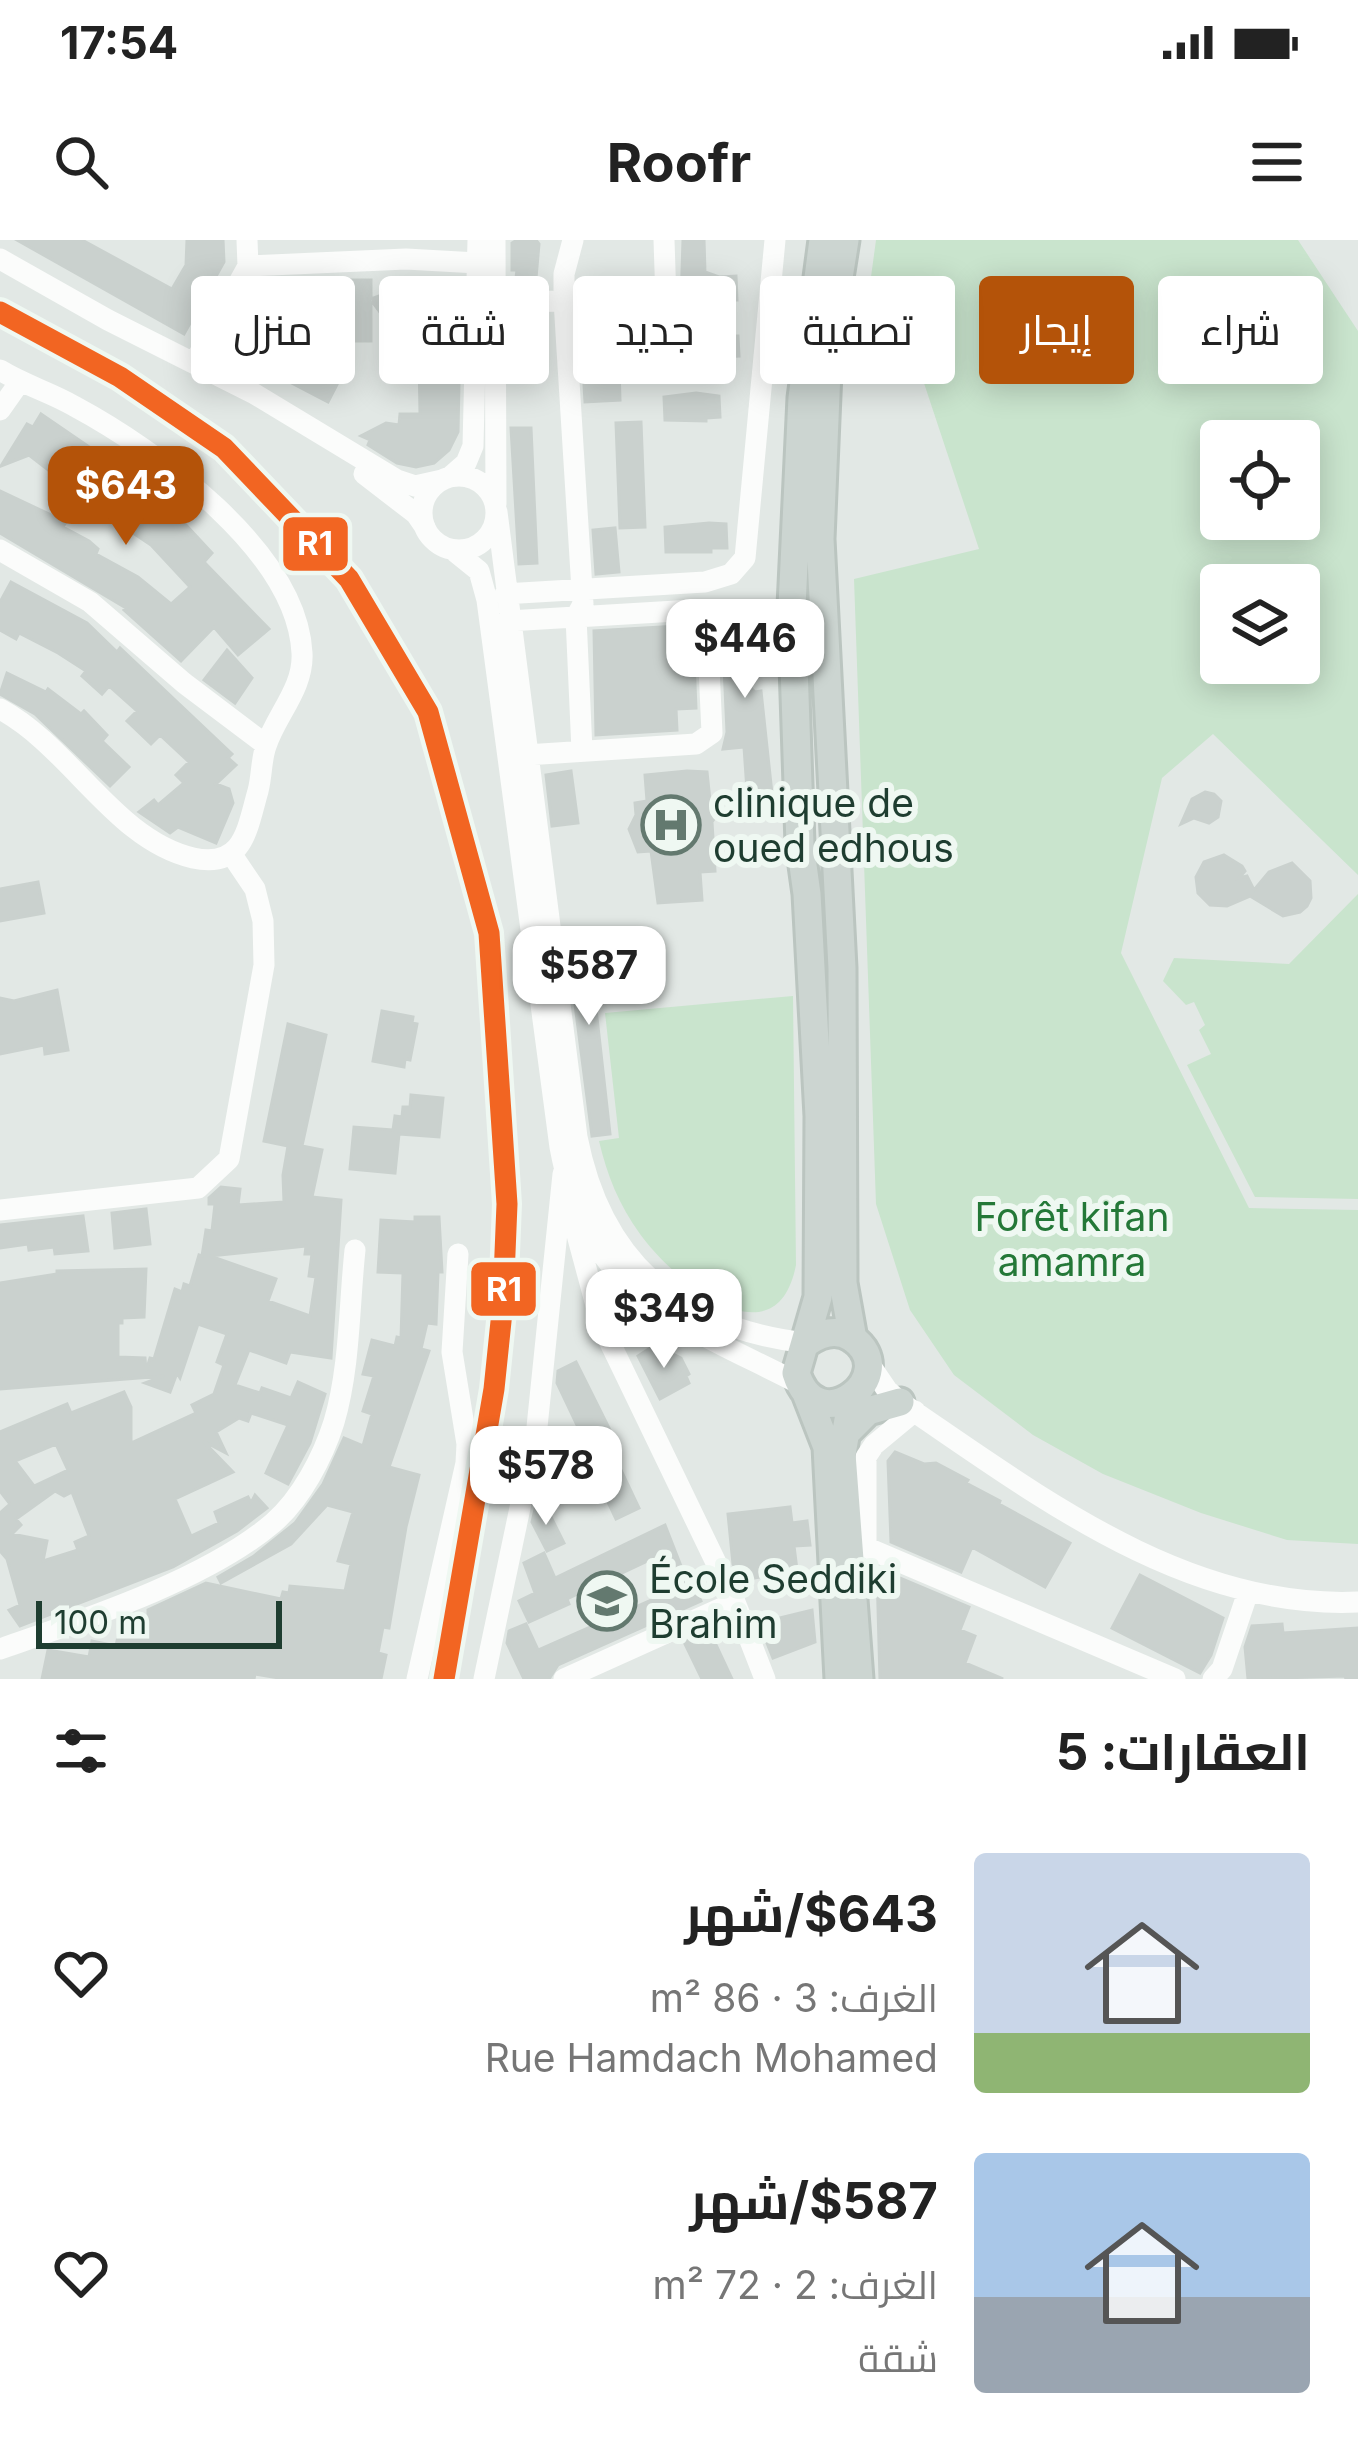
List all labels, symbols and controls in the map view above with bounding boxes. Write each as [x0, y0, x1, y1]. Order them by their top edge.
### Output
text: 17:54 [60, 15, 178, 70]
icon: search [48, 129, 114, 195]
icon: menu [1244, 129, 1310, 195]
text: Roofr [607, 130, 751, 195]
chip: منزل [191, 276, 355, 384]
chip: شقة [379, 276, 549, 384]
chip: جديد [573, 276, 736, 384]
chip: تصفية [760, 276, 955, 384]
chip: إيجار [979, 276, 1134, 384]
chip: شراء [1158, 276, 1323, 384]
map controls [1200, 420, 1320, 684]
button: locate [1200, 420, 1320, 540]
pin: $643 [55, 446, 197, 548]
text: $643 [75, 461, 177, 508]
line badge: R1 [281, 515, 350, 573]
text: R1 [297, 523, 333, 563]
button: layers [1200, 564, 1320, 684]
pin: $446 [674, 599, 816, 701]
text: $446 [693, 614, 797, 661]
place label: clinique de oued edhous [713, 779, 954, 871]
hospital icon: clinique de oued edhous [640, 794, 702, 856]
pin: $587 [518, 926, 660, 1028]
text: $587 [540, 941, 638, 988]
park label: Forêt kifan amamra [975, 1193, 1169, 1285]
line badge: R1 [469, 1260, 538, 1318]
text: R1 [486, 1269, 522, 1309]
pin: $349 [593, 1269, 735, 1371]
text: $349 [613, 1284, 715, 1331]
pin: $578 [475, 1426, 617, 1528]
text: $578 [497, 1441, 595, 1488]
place label: École Seddiki Brahim [649, 1555, 897, 1647]
school or university icon: École Seddiki Brahim [576, 1570, 638, 1632]
scale bar [36, 1595, 282, 1648]
text: 100 m [54, 1602, 147, 1642]
icon: filters [48, 1718, 114, 1784]
text: العقارات: 5 [1056, 1721, 1310, 1782]
text: $643/شهر [685, 1883, 938, 1944]
icon: home [1070, 1901, 1214, 2045]
icon: heart [48, 1940, 114, 2006]
text: الغرف: 3 · 86 m² [650, 1974, 938, 2021]
text: Rue Hamdach Mohamed [485, 2034, 938, 2081]
text: $587/شهر [690, 2170, 938, 2231]
icon: home [1070, 2201, 1214, 2345]
icon: heart [48, 2240, 114, 2306]
text: الغرف: 2 · 72 m² [653, 2261, 938, 2308]
text: شقة [858, 2334, 938, 2381]

